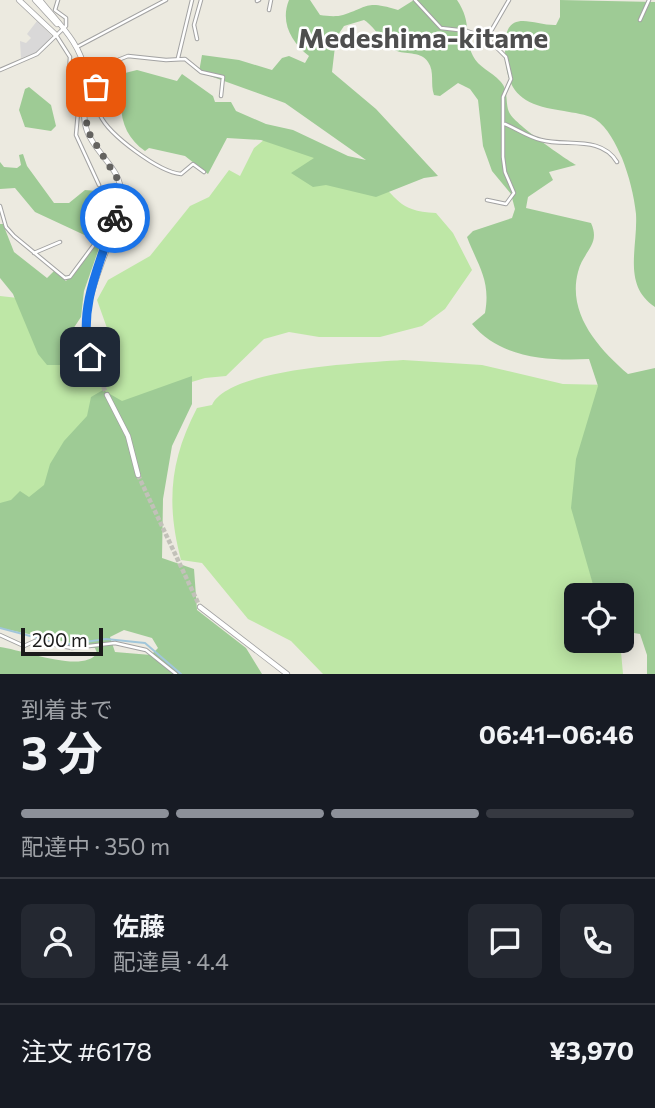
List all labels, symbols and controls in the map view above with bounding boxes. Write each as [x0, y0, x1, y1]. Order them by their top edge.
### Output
district label: Medeshima-kitame [298, 20, 548, 54]
pin [66, 57, 126, 117]
icon: bag [77, 68, 115, 106]
courier [80, 183, 150, 253]
icon: bike [96, 199, 134, 237]
pin [60, 327, 120, 387]
icon: home [71, 338, 109, 376]
map controls [564, 583, 634, 653]
button: locate [564, 583, 634, 653]
scale bar [21, 625, 103, 657]
text: 200 m [32, 628, 88, 651]
text: 到着まで [21, 695, 113, 723]
text: 06:41–06:46 [479, 718, 634, 749]
text: 3 分 [21, 723, 103, 779]
text: 配達中 · 350 m [21, 832, 170, 860]
button: person [21, 904, 95, 978]
button: chat [468, 904, 542, 978]
button: phone [560, 904, 634, 978]
text: 佐藤 [113, 910, 165, 941]
text: 配達員 · 4.4 [113, 947, 229, 975]
text: ¥3,970 [549, 1034, 634, 1065]
text: 注文 #6178 [21, 1035, 152, 1066]

